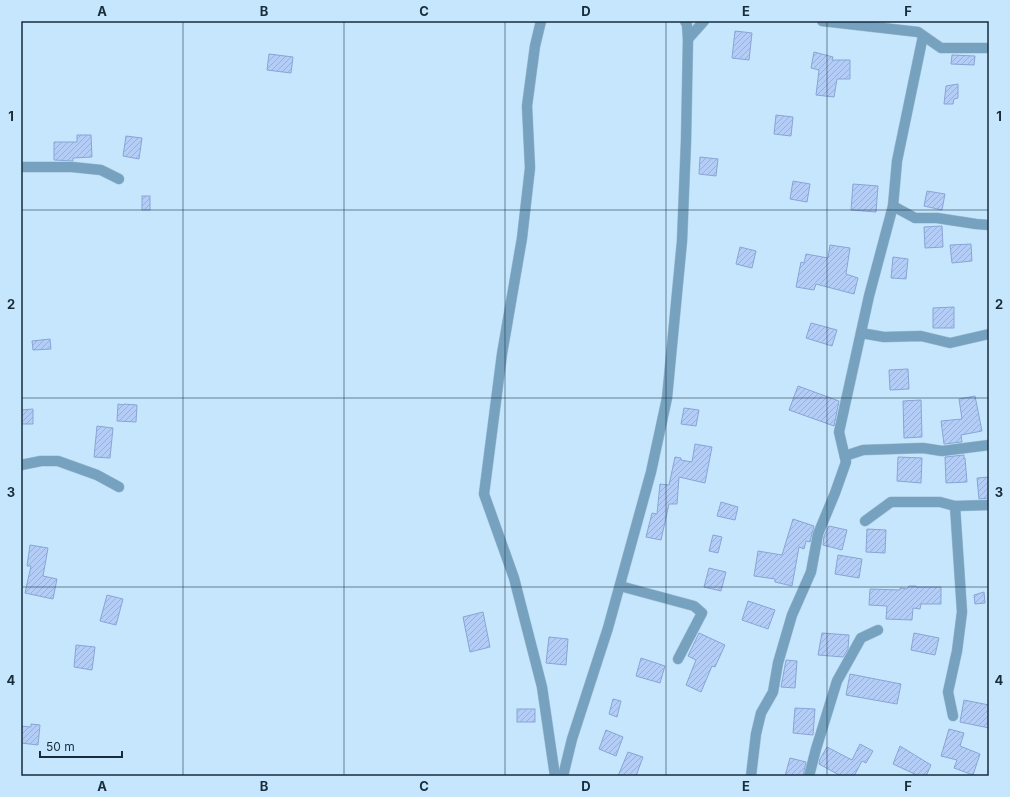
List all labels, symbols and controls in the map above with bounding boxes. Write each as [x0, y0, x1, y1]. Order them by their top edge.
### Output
text: A [97, 3, 107, 19]
text: B [260, 3, 269, 19]
text: C [419, 3, 429, 19]
text: D [581, 3, 591, 19]
text: E [742, 3, 750, 19]
text: F [904, 3, 912, 19]
text: 1 [8, 108, 14, 124]
text: 1 [996, 108, 1002, 124]
text: 2 [7, 296, 15, 312]
text: 2 [995, 296, 1003, 312]
text: 3 [7, 484, 15, 500]
text: 3 [995, 484, 1003, 500]
text: 4 [7, 672, 16, 688]
text: 4 [995, 672, 1004, 688]
scale bar [40, 733, 122, 759]
text: 50 m [46, 739, 75, 754]
text: A [97, 778, 107, 794]
text: B [260, 778, 269, 794]
text: C [419, 778, 429, 794]
text: D [581, 778, 591, 794]
text: E [742, 778, 750, 794]
text: F [904, 778, 912, 794]

